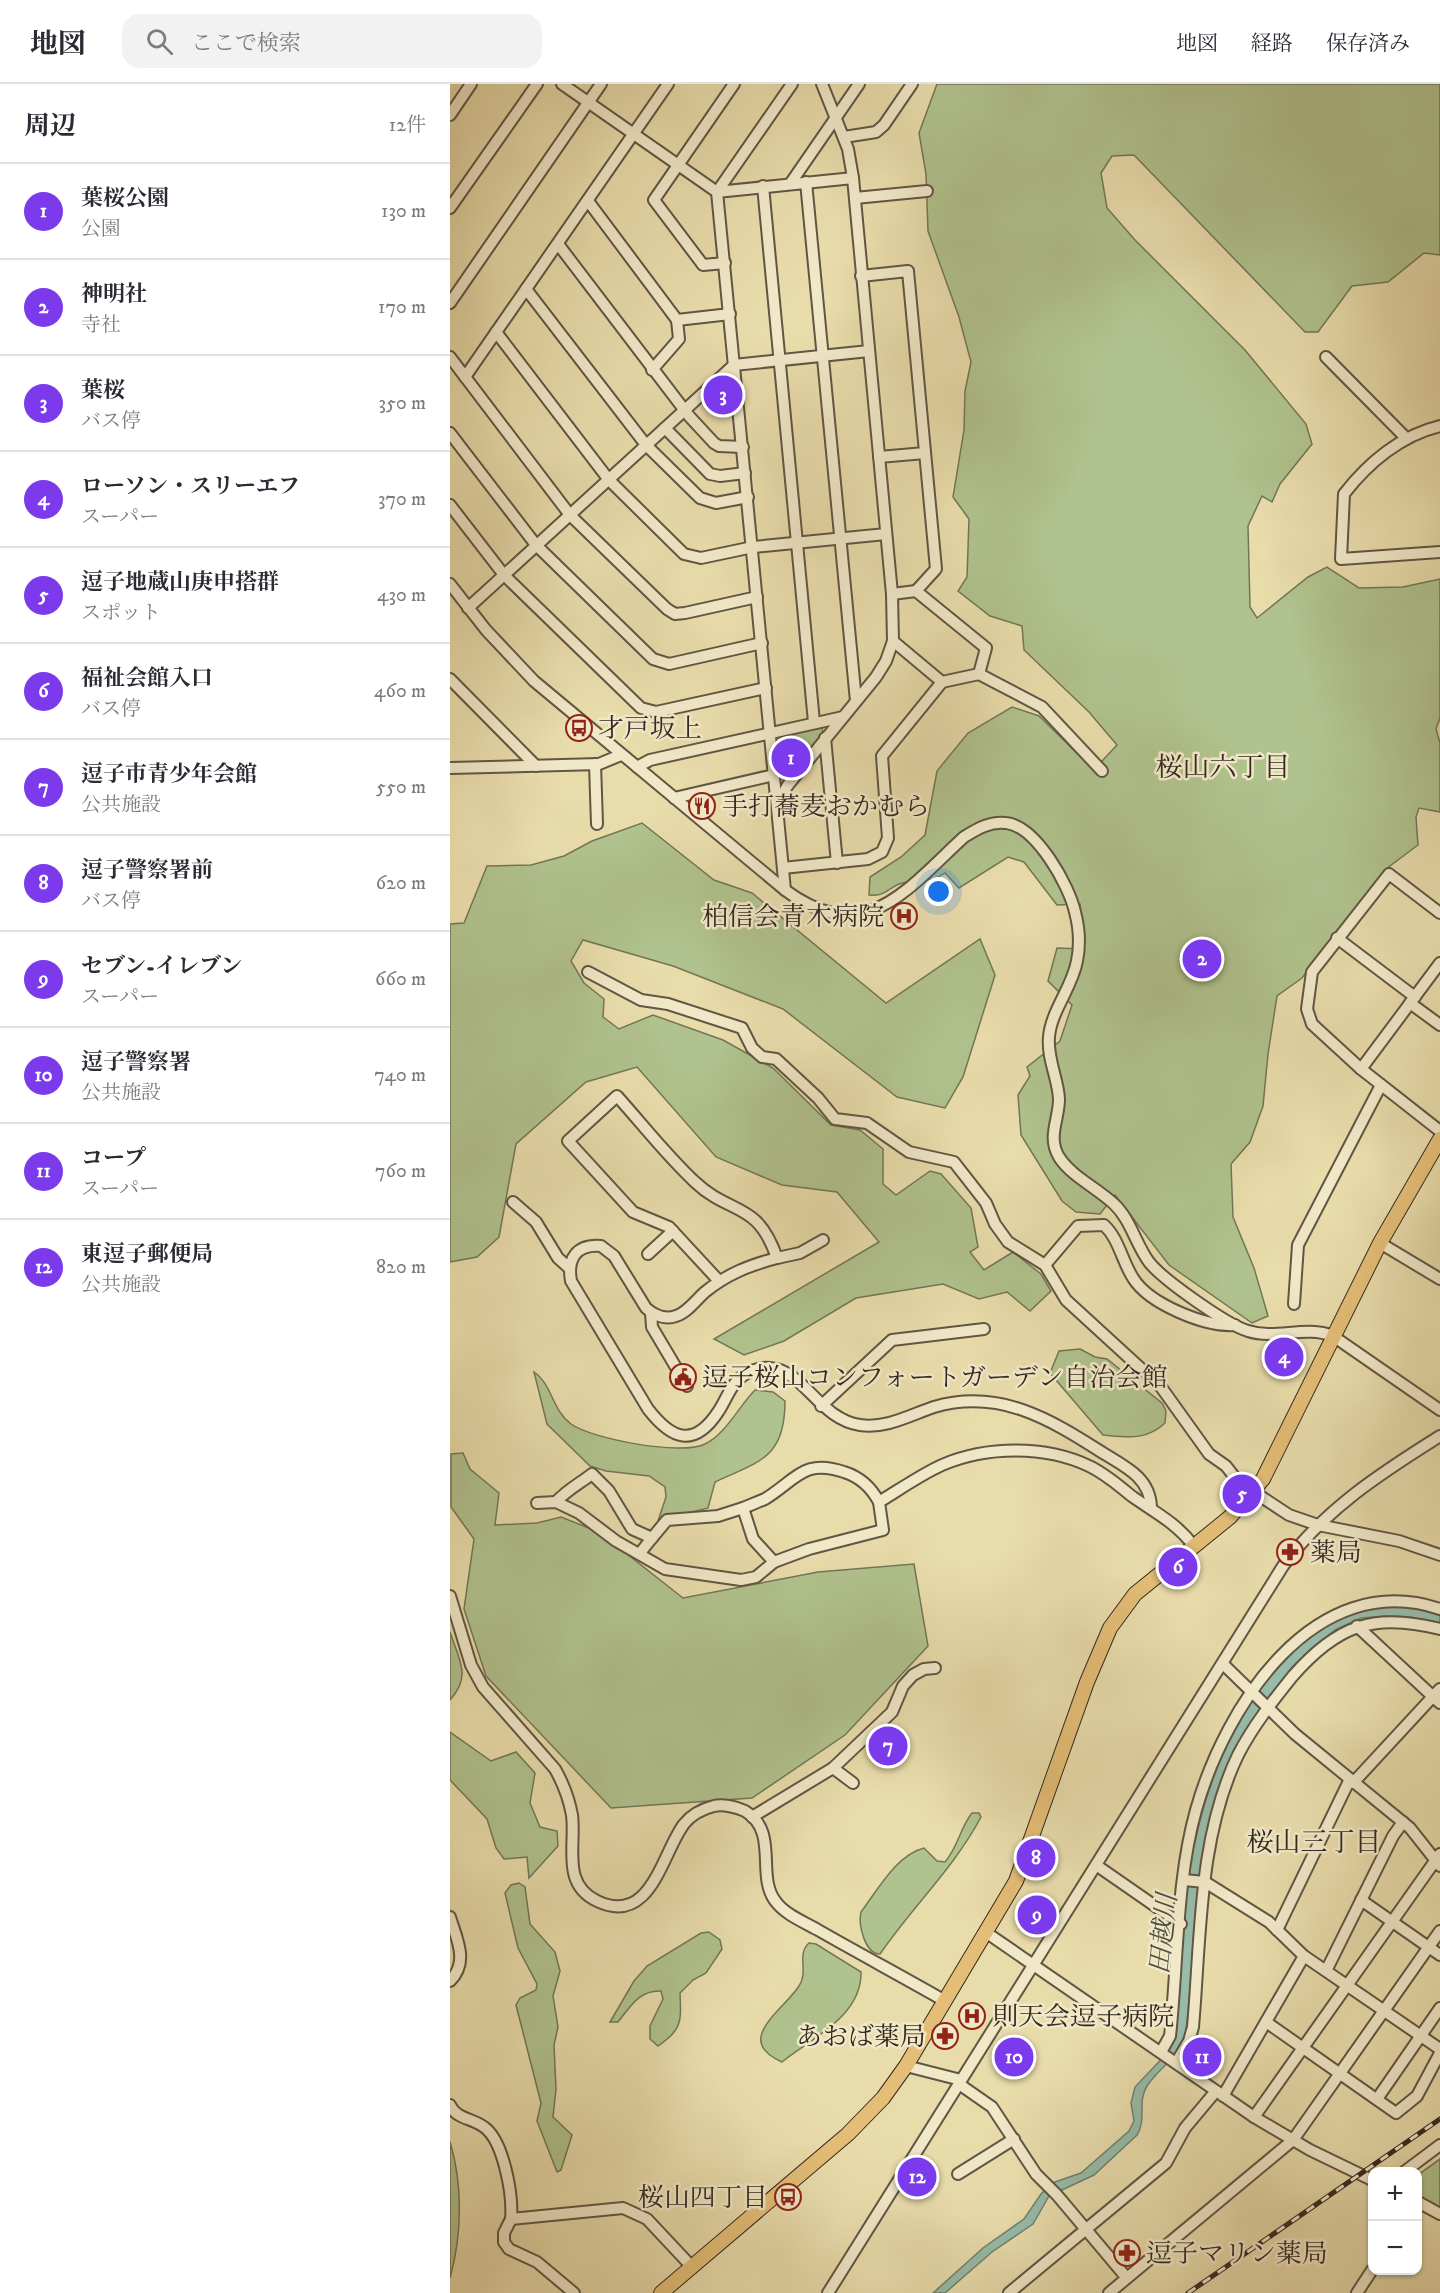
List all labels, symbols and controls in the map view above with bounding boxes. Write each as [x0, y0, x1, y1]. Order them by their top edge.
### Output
search box [122, 14, 542, 68]
icon: search [143, 25, 176, 58]
text: 地図 [30, 27, 86, 62]
text: ここで検索 [191, 30, 301, 57]
text: 地図 [1176, 31, 1218, 57]
text: 経路 [1251, 31, 1293, 57]
text: 保存済み [1326, 31, 1410, 57]
text: 周辺 [24, 110, 76, 143]
text: 12件 [389, 113, 426, 138]
text: 葉桜公園 [81, 185, 169, 212]
text: 1 [40, 199, 47, 224]
text: 130 m [381, 199, 426, 224]
text: 公園 [81, 217, 121, 242]
text: 神明社 [81, 281, 147, 308]
text: 2 [39, 295, 48, 320]
text: 170 m [378, 295, 426, 320]
text: 寺社 [81, 313, 121, 338]
pin: 3 [704, 372, 742, 418]
text: 葉桜 [81, 377, 125, 404]
text: 3 [40, 391, 47, 416]
text: 350 m [379, 391, 426, 416]
text: バス停 [81, 409, 141, 434]
text: ローソン・スリーエフ [81, 473, 300, 500]
text: 4 [38, 487, 49, 512]
text: 370 m [378, 487, 426, 512]
text: スーパー [81, 505, 159, 530]
text: 逗子地蔵山庚申搭群 [81, 569, 279, 596]
text: 5 [39, 583, 48, 608]
text: 430 m [377, 583, 426, 608]
text: スポット [81, 601, 161, 626]
text: 福祉会館入口 [81, 665, 213, 692]
text: 6 [38, 679, 49, 704]
text: 460 m [374, 679, 426, 704]
text: バス停 [81, 697, 141, 722]
bus stop icon: 才戸坂上 [564, 713, 594, 743]
place label: 才戸坂上 [598, 713, 702, 746]
pin: 1 [772, 736, 810, 780]
district label: 桜山六丁目 [1156, 751, 1291, 785]
text: 逗子市青少年会館 [81, 761, 257, 788]
text: 7 [38, 775, 49, 800]
text: 550 m [376, 775, 426, 800]
restaurant icon: 手打蕎麦おかむら [687, 791, 717, 821]
place label: 手打蕎麦おかむら [722, 791, 930, 824]
text: 公共施設 [81, 793, 161, 818]
text: 逗子警察署前 [81, 857, 213, 884]
text: 8 [38, 871, 49, 896]
text: 620 m [376, 871, 426, 896]
your location [924, 877, 953, 906]
text: バス停 [81, 889, 141, 914]
place label: 柏信会青木病院 [702, 901, 884, 934]
hospital icon: 柏信会青木病院 [889, 901, 919, 931]
pin: 2 [1182, 936, 1221, 982]
text: セブン-イレブン [81, 953, 242, 980]
text: 9 [39, 967, 48, 992]
text: 660 m [375, 967, 426, 992]
text: スーパー [81, 985, 159, 1010]
text: 逗子警察署 [81, 1049, 191, 1076]
text: 10 [34, 1063, 53, 1088]
text: 740 m [374, 1063, 426, 1088]
text: 公共施設 [81, 1081, 161, 1106]
text: コープ [81, 1145, 146, 1172]
text: 11 [36, 1159, 51, 1184]
text: 760 m [375, 1159, 426, 1184]
text: スーパー [81, 1177, 159, 1202]
text: 東逗子郵便局 [81, 1241, 213, 1268]
text: 12 [35, 1255, 52, 1280]
text: 820 m [376, 1255, 426, 1280]
text: 公共施設 [81, 1273, 161, 1298]
pin: 4 [1264, 1334, 1304, 1380]
public building icon: 逗子桜山コンフォートガーデン自治会館 [668, 1362, 698, 1392]
place label: 逗子桜山コンフォートガーデン自治会館 [702, 1362, 1167, 1395]
pin: 5 [1222, 1472, 1262, 1516]
pharmacy icon: 薬局 [1275, 1537, 1305, 1567]
place label: 薬局 [1310, 1537, 1362, 1570]
pin: 6 [1158, 1544, 1198, 1590]
pin: 7 [868, 1724, 908, 1768]
district label: 桜山三丁目 [1247, 1826, 1382, 1860]
pin: 8 [1016, 1836, 1056, 1880]
water label: 田越川 [1143, 1889, 1185, 1976]
pin: 9 [1018, 1892, 1056, 1938]
hospital icon: 則天会逗子病院 [957, 2001, 987, 2031]
place label: 則天会逗子病院 [992, 2001, 1174, 2034]
place label: あおば薬局 [796, 2021, 926, 2054]
pharmacy icon: あおば薬局 [930, 2021, 960, 2051]
pin: 10 [994, 2034, 1034, 2080]
pin: 11 [1182, 2034, 1221, 2080]
pin: 12 [898, 2154, 936, 2200]
map controls [1368, 2167, 1422, 2275]
button: + [1368, 2167, 1422, 2221]
place label: 桜山四丁目 [638, 2182, 768, 2215]
bus stop icon: 桜山四丁目 [773, 2182, 803, 2212]
button: − [1368, 2221, 1422, 2275]
pharmacy icon: 逗子マリン薬局 [1112, 2238, 1142, 2268]
place label: 逗子マリン薬局 [1146, 2238, 1328, 2271]

